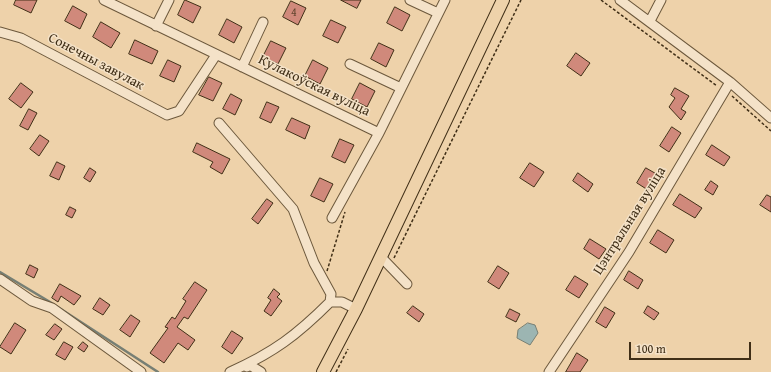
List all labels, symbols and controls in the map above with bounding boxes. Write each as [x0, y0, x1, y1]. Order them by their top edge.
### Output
house number: 4 [291, 6, 297, 20]
street label: Сонечны завулак [45, 30, 147, 94]
street label: Кулакоўская вуліца [255, 52, 373, 120]
street label: Цэнтральная вуліца [590, 164, 670, 278]
scale bar [631, 334, 753, 360]
text: 100 m [636, 340, 666, 357]

